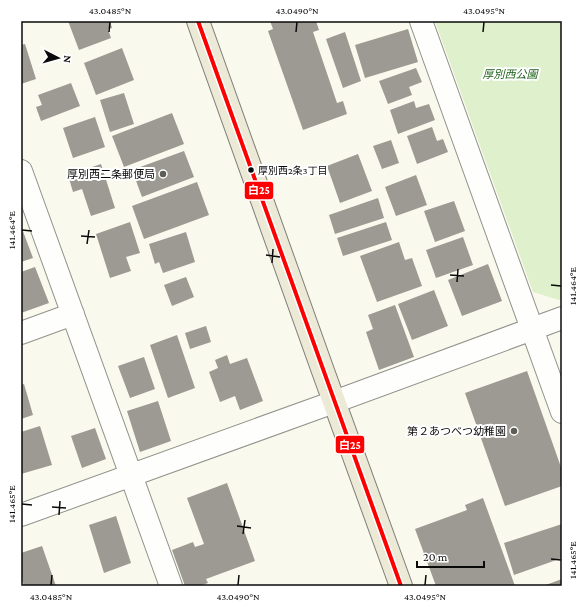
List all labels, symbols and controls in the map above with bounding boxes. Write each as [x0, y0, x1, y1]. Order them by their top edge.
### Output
text: 43.0485°N [89, 5, 132, 16]
text: 43.0490°N [275, 5, 319, 16]
text: 43.0495°N [463, 5, 505, 16]
north arrow [38, 38, 78, 78]
text: N [62, 55, 74, 64]
park label: 厚別西公園 [483, 68, 539, 80]
marker: 厚別西2条3丁目 [246, 165, 256, 175]
place label: 厚別西2条3丁目 [258, 165, 328, 176]
place label: 厚別西二条郵便局 [67, 168, 155, 180]
marker: 厚別西二条郵便局 [158, 169, 168, 179]
line badge: 白25 [244, 181, 274, 200]
text: 白25 [248, 184, 270, 196]
text: 141.464°E [6, 210, 17, 249]
text: 141.464°E [567, 266, 578, 305]
place label: 第２あつべつ幼稚園 [407, 425, 506, 437]
marker: 第２あつべつ幼稚園 [509, 426, 519, 436]
line badge: 白25 [335, 435, 365, 454]
text: 白25 [339, 439, 361, 451]
text: 141.465°E [6, 485, 17, 523]
text: 141.465°E [567, 541, 578, 579]
scale bar [417, 543, 484, 569]
text: 20 m [423, 550, 448, 564]
text: 43.0485°N [30, 591, 73, 602]
text: 43.0490°N [216, 591, 260, 602]
text: 43.0495°N [404, 591, 446, 602]

